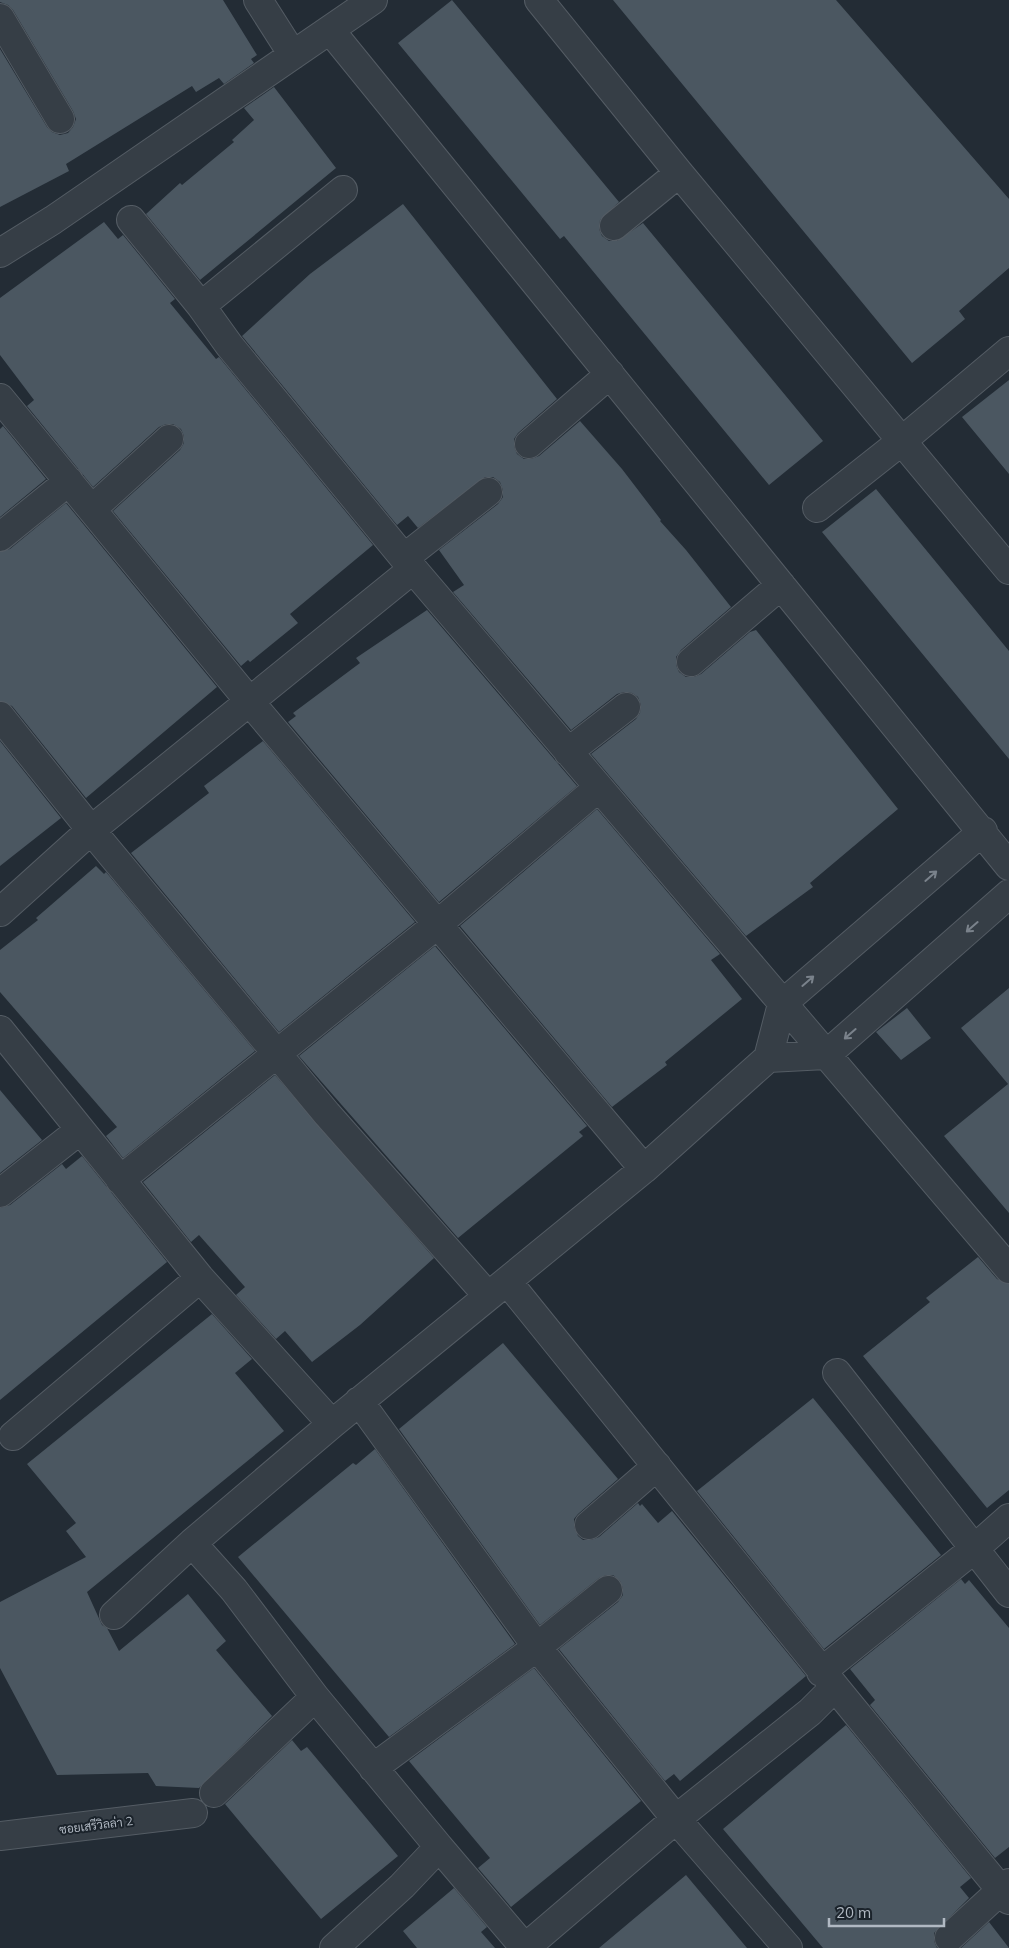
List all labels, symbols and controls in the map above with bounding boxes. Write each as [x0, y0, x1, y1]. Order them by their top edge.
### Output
one-way arrow [925, 870, 938, 881]
one-way arrow [966, 921, 979, 932]
one-way arrow [801, 976, 814, 987]
one-way arrow [844, 1028, 857, 1040]
street label: ซอยเสรีวิลล่า 2 [58, 1813, 134, 1837]
scale bar [829, 1896, 944, 1928]
text: 20 m [836, 1903, 871, 1922]

